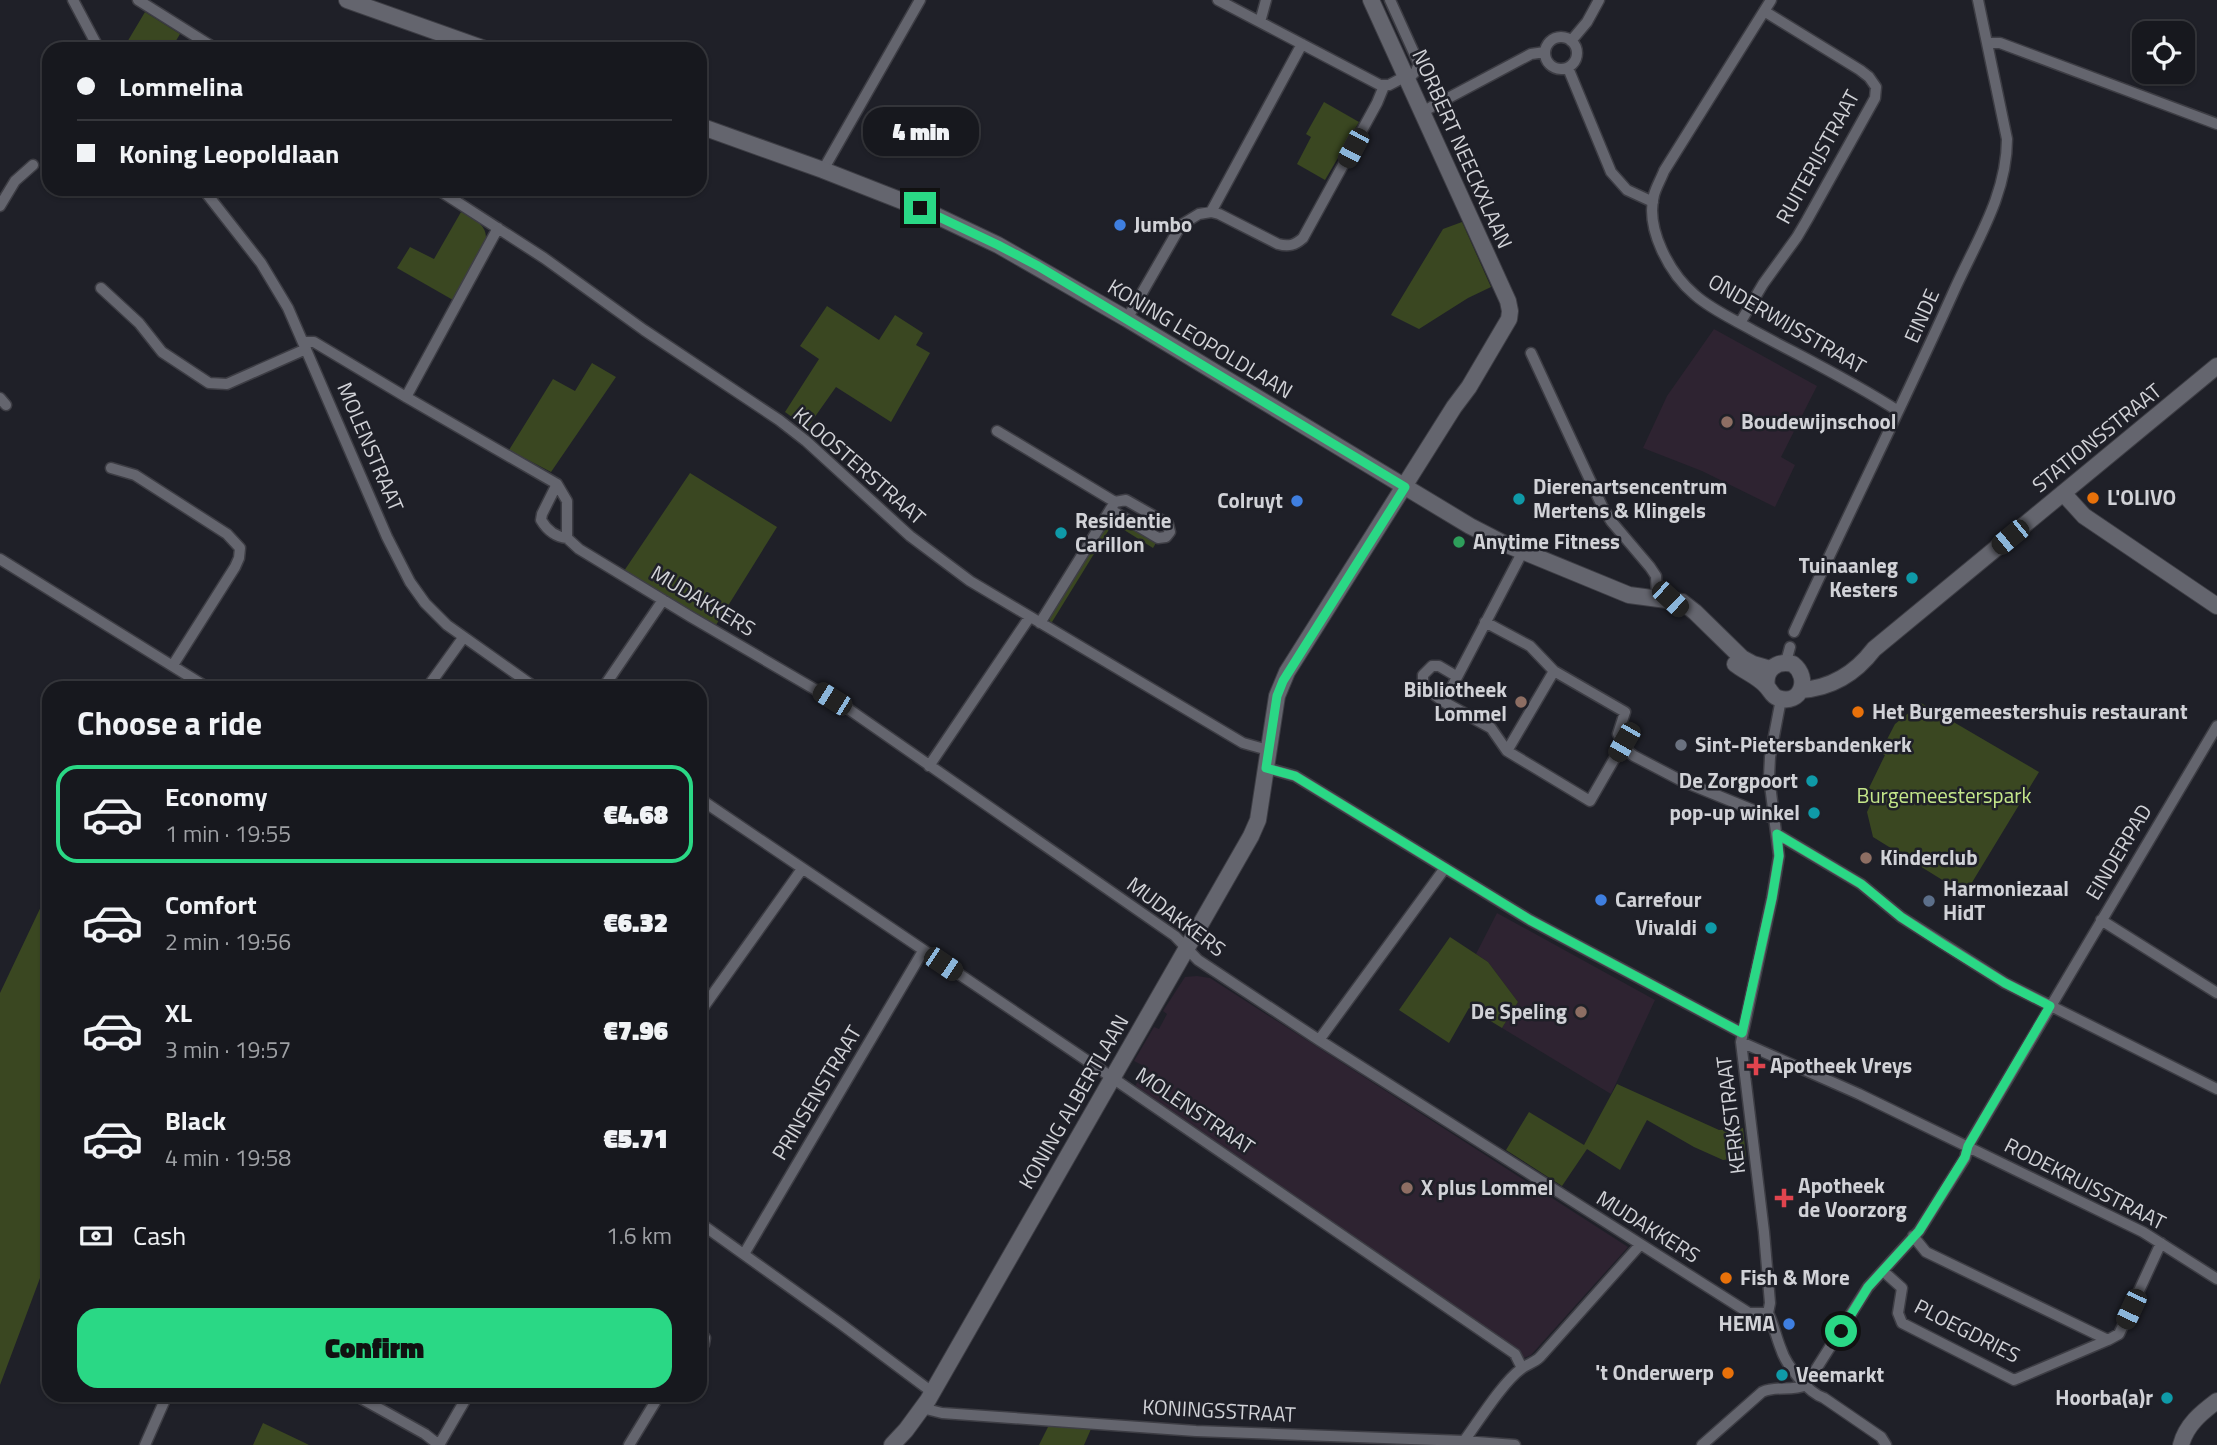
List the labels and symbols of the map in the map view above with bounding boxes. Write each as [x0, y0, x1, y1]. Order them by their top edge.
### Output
street label: NORBERT NEECKXLAAN [1404, 44, 1521, 254]
street label: RUITERIJSTRAAT [1767, 84, 1867, 229]
callout: 4 min [862, 106, 978, 156]
car [1334, 125, 1373, 171]
route end [904, 192, 936, 224]
place label: Jumbo [1134, 208, 1192, 240]
marker: Jumbo [1112, 217, 1128, 233]
street label: ONDERWIJSSTRAAT [1703, 265, 1872, 381]
street label: KONING LEOPOLDLAAN [1102, 270, 1299, 406]
street label: EINDE [1895, 283, 1947, 348]
street label: STATIONSSTRAAT [2025, 375, 2168, 500]
street label: MOLENSTRAAT [329, 377, 413, 516]
street label: KLOOSTERSTRAAT [786, 399, 933, 532]
place label: Boudewijnschool [1741, 405, 1896, 437]
marker: Boudewijnschool [1719, 414, 1735, 430]
place label: Dierenartsencentrum Mertens & Klingels [1533, 470, 1727, 526]
place label: L'OLIVO [2107, 481, 2176, 513]
place label: Colruyt [1217, 484, 1283, 516]
marker: L'OLIVO [2085, 490, 2101, 506]
marker: Dierenartsencentrum Mertens & Klingels [1511, 491, 1527, 507]
marker: Colruyt [1289, 493, 1305, 509]
place label: Residentie Carillon [1075, 504, 1172, 560]
car [1988, 516, 2033, 558]
marker: Residentie Carillon [1053, 525, 1069, 541]
place label: Anytime Fitness [1473, 525, 1620, 557]
marker: Anytime Fitness [1451, 534, 1467, 550]
place label: Tuinaanleg Kesters [1799, 549, 1898, 605]
street label: MUDAKKERS [645, 556, 762, 644]
marker: Tuinaanleg Kesters [1904, 570, 1920, 586]
car [1648, 577, 1693, 621]
place label: Bibliotheek Lommel [1404, 673, 1507, 729]
car [809, 679, 856, 719]
marker: Bibliotheek Lommel [1513, 694, 1529, 710]
place label: Het Burgemeestershuis restaurant [1872, 695, 2188, 727]
marker: Het Burgemeestershuis restaurant [1850, 704, 1866, 720]
car [1605, 719, 1644, 765]
place label: Sint-Pietersbandenkerk [1695, 728, 1912, 760]
marker: Sint-Pietersbandenkerk [1673, 737, 1689, 753]
place label: De Zorgpoort [1679, 764, 1798, 796]
marker: De Zorgpoort [1804, 773, 1820, 789]
park label: Burgemeesterspark [1856, 779, 2032, 811]
place label: pop-up winkel [1670, 796, 1800, 828]
street label: EINDERPAD [2077, 797, 2159, 906]
marker: pop-up winkel [1806, 805, 1822, 821]
place label: Kinderclub [1880, 841, 1978, 873]
marker: Kinderclub [1858, 850, 1874, 866]
street label: MUDAKKERS [1120, 868, 1233, 964]
place label: Harmoniezaal HidT [1943, 872, 2069, 928]
place label: Carrefour [1615, 883, 1702, 915]
marker: Carrefour [1593, 892, 1609, 908]
marker: Harmoniezaal HidT [1921, 893, 1937, 909]
place label: Vivaldi [1635, 911, 1697, 943]
marker: Vivaldi [1703, 920, 1719, 936]
car [920, 944, 967, 984]
place label: De Speling [1471, 995, 1567, 1027]
marker: De Speling [1573, 1004, 1589, 1020]
street label: KONING ALBERTLAAN [1010, 1008, 1136, 1195]
street label: PRINSENSTRAAT [763, 1019, 869, 1166]
place label: Apotheek Vreys [1770, 1049, 1912, 1081]
street label: KERKSTRAAT [1707, 1054, 1753, 1176]
street label: MOLENSTRAAT [1130, 1058, 1262, 1162]
marker: Apotheek Vreys [1748, 1058, 1764, 1074]
street label: RODEKRUISSTRAAT [1999, 1129, 2172, 1238]
place label: Apotheek de Voorzorg [1798, 1169, 1907, 1225]
place label: X plus Lommel [1421, 1171, 1554, 1203]
marker: X plus Lommel [1399, 1180, 1415, 1196]
street label: MUDAKKERS [1591, 1182, 1707, 1271]
marker: Apotheek de Voorzorg [1776, 1190, 1792, 1206]
place label: Fish & More [1740, 1261, 1850, 1293]
marker: Fish & More [1718, 1270, 1734, 1286]
car [2113, 1286, 2150, 1332]
street label: PLOEGDRIES [1909, 1290, 2026, 1370]
place label: HEMA [1718, 1307, 1775, 1339]
route start [1825, 1315, 1857, 1347]
marker: HEMA [1781, 1316, 1797, 1332]
place label: 't Onderwerp [1595, 1356, 1714, 1388]
place label: Veemarkt [1796, 1358, 1884, 1390]
marker: 't Onderwerp [1720, 1365, 1736, 1381]
marker: Veemarkt [1774, 1367, 1790, 1383]
place label: Hoorba(a)r [2055, 1381, 2153, 1413]
street label: KONINGSSTRAAT [1141, 1390, 1297, 1430]
marker: Hoorba(a)r [2159, 1390, 2175, 1406]

